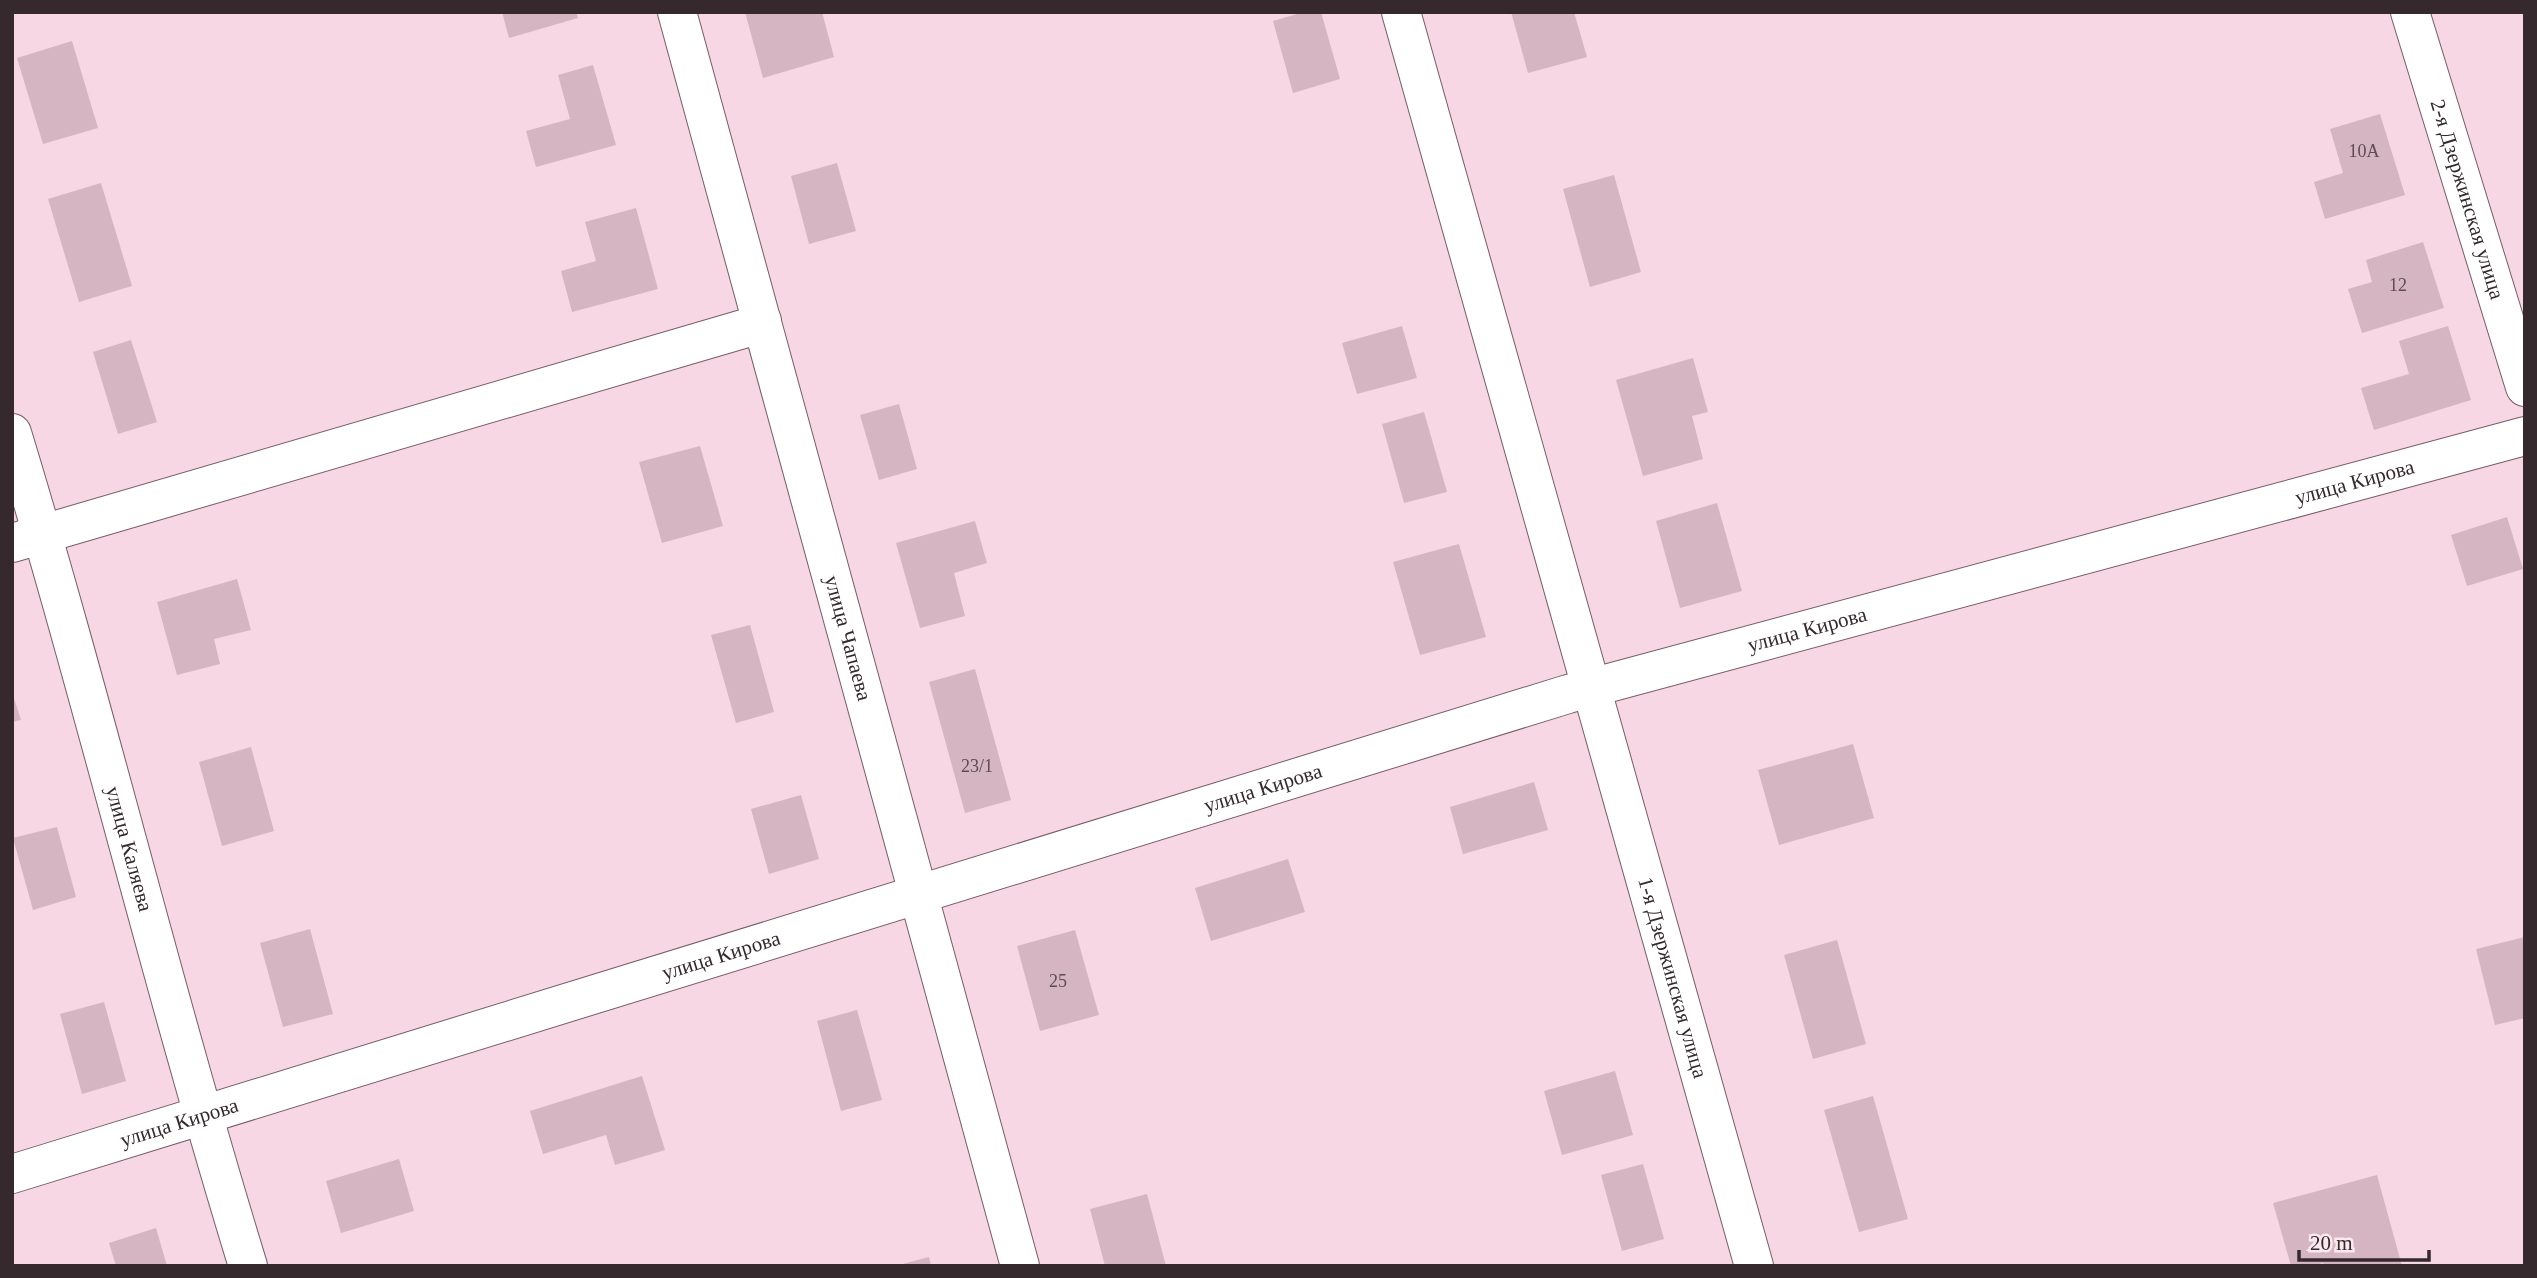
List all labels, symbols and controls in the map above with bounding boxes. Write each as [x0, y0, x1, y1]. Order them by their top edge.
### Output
street label: 2-я Дзержинская улица [2426, 97, 2510, 303]
house number: 10А [2349, 141, 2380, 161]
house number: 12 [2389, 275, 2407, 295]
street label: улица Кирова [2292, 454, 2417, 509]
street label: улица Чапаева [820, 573, 877, 704]
street label: улица Кирова [1745, 602, 1870, 657]
house number: 23/1 [961, 756, 993, 776]
street label: улица Кирова [1201, 758, 1325, 818]
street label: улица Каляева [101, 783, 158, 915]
street label: 1-я Дзержинская улица [1633, 874, 1713, 1081]
street label: улица Кирова [659, 926, 784, 985]
house number: 25 [1049, 971, 1067, 991]
street label: улица Кирова [117, 1093, 242, 1152]
scale bar [2299, 1218, 2428, 1262]
text: 20 m [2310, 1231, 2353, 1255]

